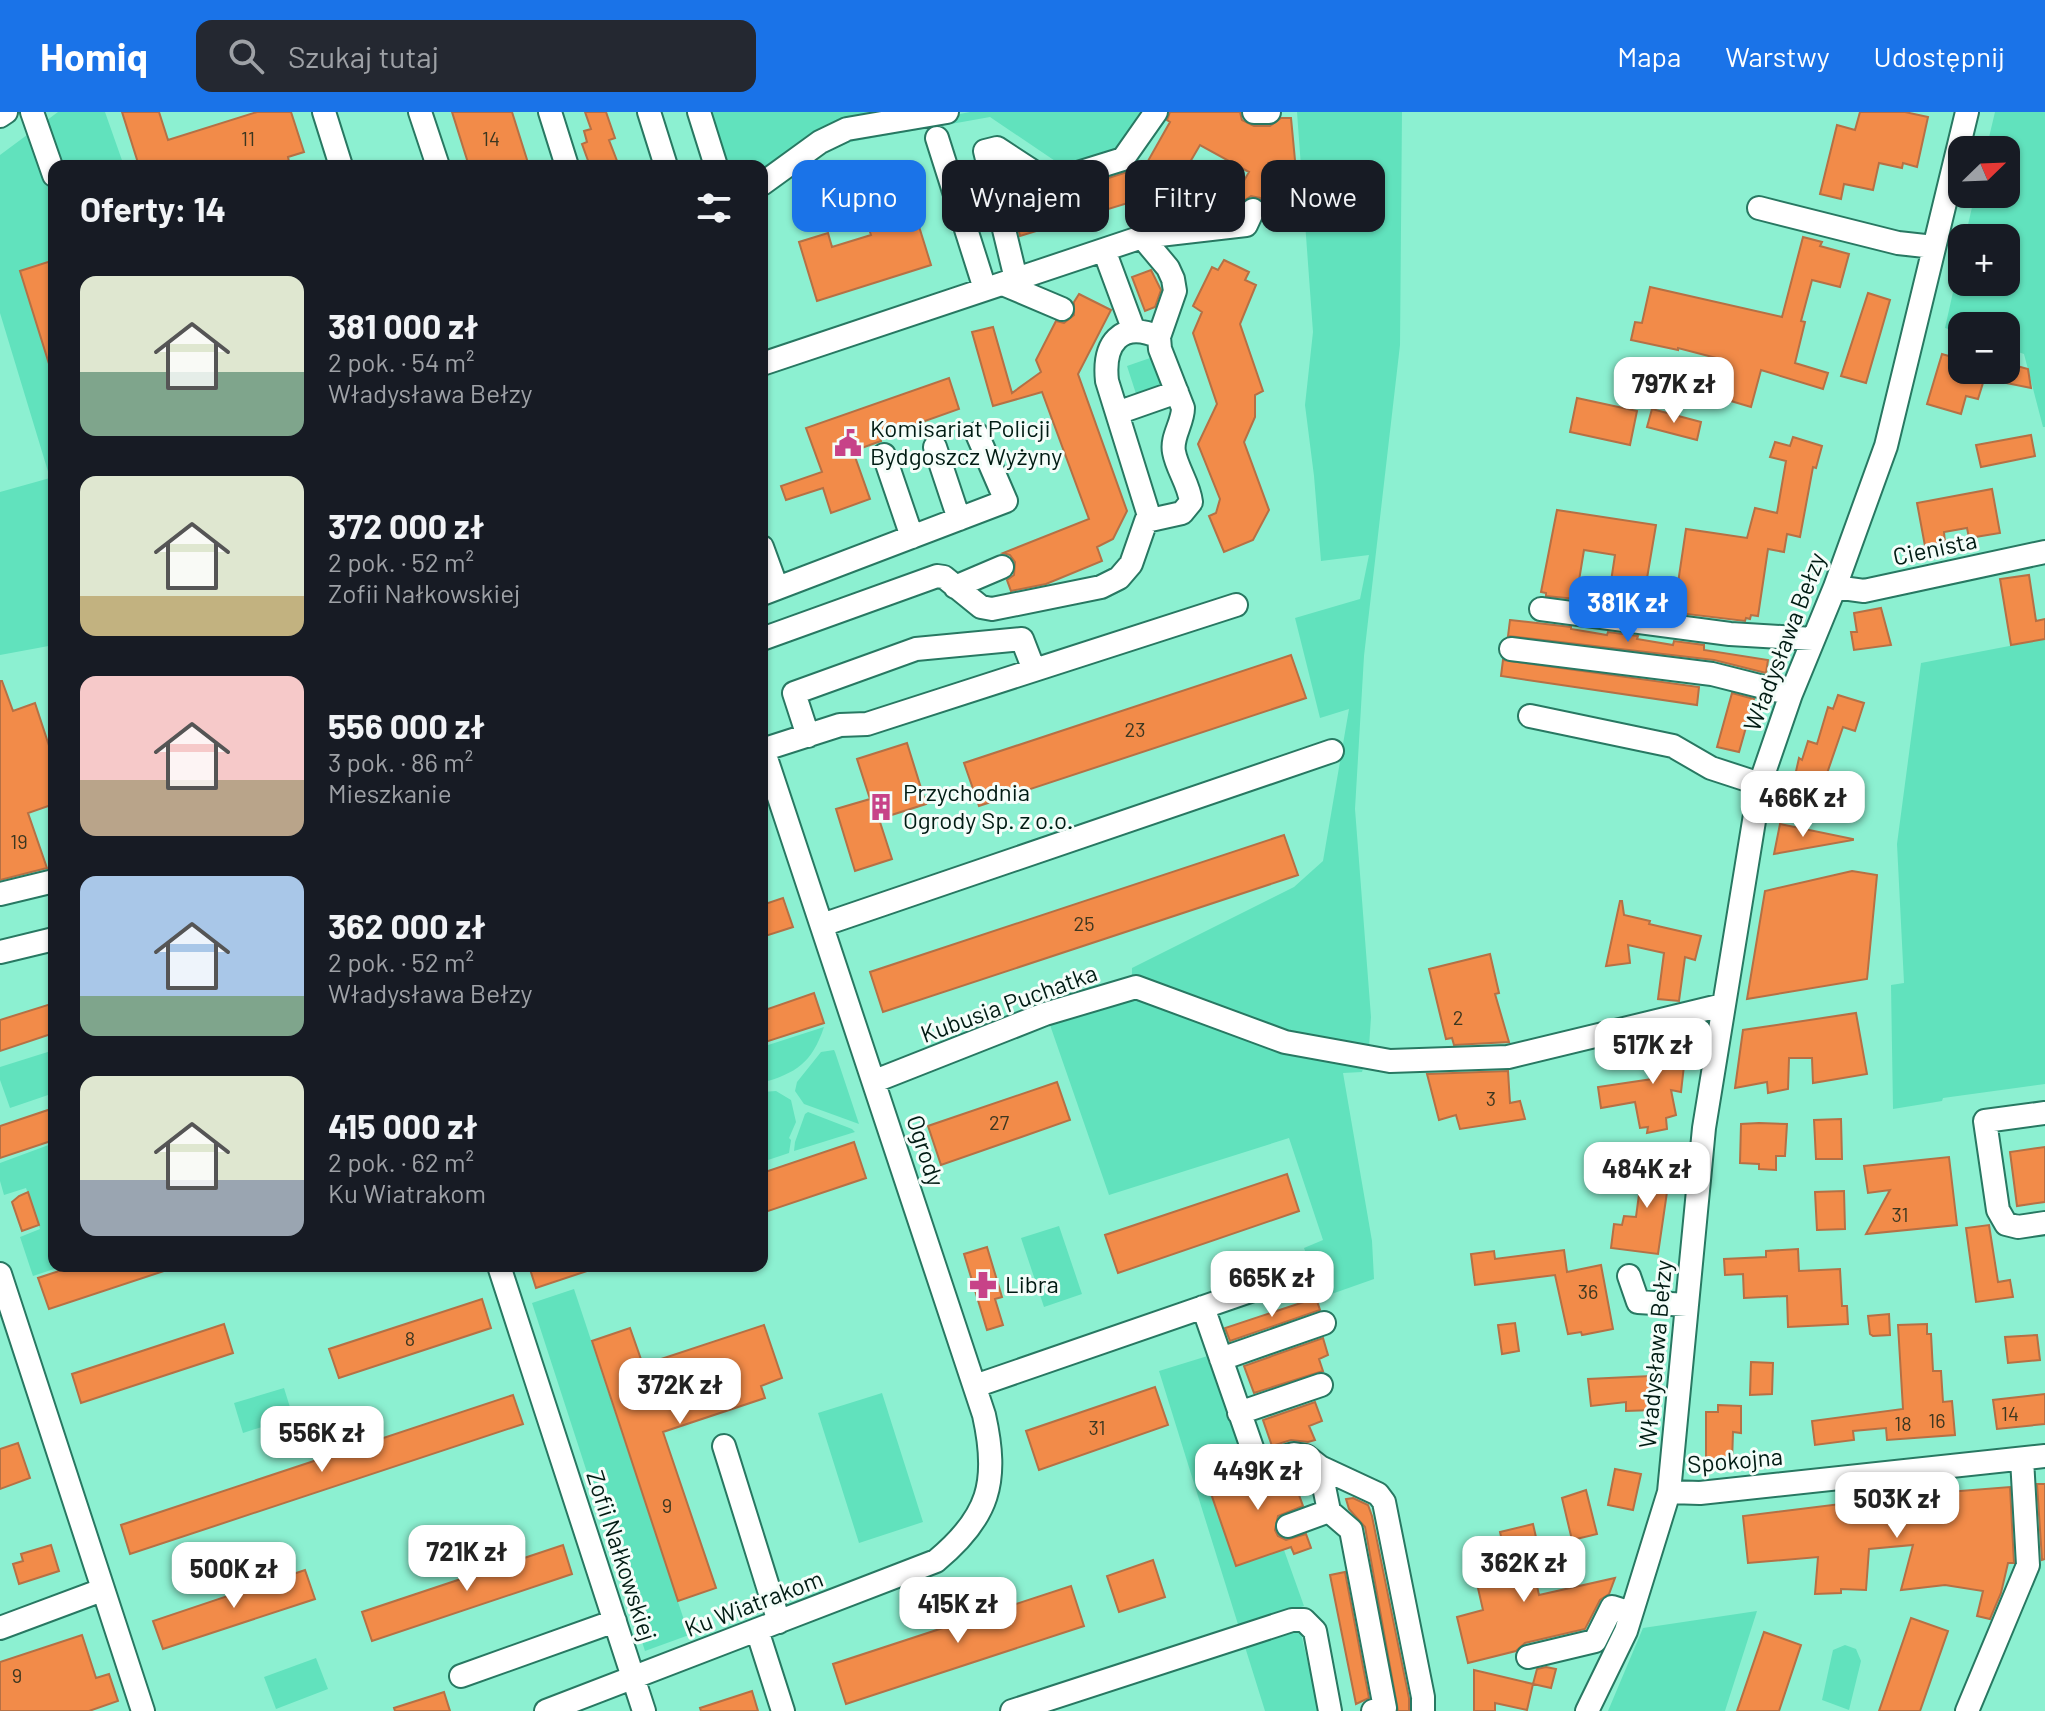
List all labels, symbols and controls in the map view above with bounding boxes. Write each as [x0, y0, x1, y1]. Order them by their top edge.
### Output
search box [196, 20, 756, 92]
text: Homiq [40, 33, 148, 79]
icon: search [224, 34, 268, 78]
text: Szukaj tutaj [288, 38, 439, 74]
text: Mapa [1617, 39, 1681, 73]
text: Warstwy [1725, 39, 1830, 73]
text: Udostępnij [1874, 39, 2005, 73]
house number: 11 [241, 126, 255, 150]
house number: 14 [482, 126, 500, 150]
north arrow [1948, 136, 2020, 208]
map controls [1948, 136, 2020, 384]
chip: Kupno [792, 160, 926, 232]
chip: Wynajem [942, 160, 1109, 232]
chip: Filtry [1125, 160, 1245, 232]
chip: Nowe [1261, 160, 1385, 232]
icon: filters [692, 186, 736, 230]
text: Oferty: 14 [80, 188, 226, 229]
button: + [1948, 224, 2020, 296]
text: 381 000 zł [328, 305, 479, 346]
icon: home [144, 308, 240, 404]
button: − [1948, 312, 2020, 384]
text: 2 pok. · 54 m² [328, 346, 474, 377]
pin: 797K zł [1600, 357, 1748, 425]
text: 797K zł [1632, 367, 1716, 398]
text: Władysława Bełzy [328, 377, 532, 408]
place label: Komisariat Policji Bydgoszcz Wyżyny [870, 413, 1062, 470]
public building icon: Komisariat Policji Bydgoszcz Wyżyny [833, 428, 863, 458]
text: 372 000 zł [328, 505, 484, 546]
icon: home [144, 508, 240, 604]
street label: Cienista [1890, 525, 1979, 571]
text: 2 pok. · 52 m² [328, 546, 474, 577]
street label: Władysława Bełzy [1736, 548, 1831, 735]
pin: 381K zł [1554, 576, 1702, 644]
text: Zofii Nałkowskiej [328, 577, 520, 608]
text: 381K zł [1587, 586, 1669, 617]
text: 556 000 zł [328, 705, 485, 746]
icon: home [144, 708, 240, 804]
house number: 23 [1125, 717, 1145, 741]
text: 3 pok. · 86 m² [328, 746, 473, 777]
pin: 466K zł [1729, 771, 1877, 839]
text: Mieszkanie [328, 777, 452, 808]
place label: Przychodnia Ogrody Sp. z o.o. [903, 777, 1073, 834]
text: 466K zł [1759, 781, 1847, 812]
building icon: Przychodnia Ogrody Sp. z o.o. [866, 792, 896, 822]
house number: 19 [10, 829, 28, 853]
text: 362 000 zł [328, 905, 486, 946]
icon: home [144, 908, 240, 1004]
house number: 25 [1074, 911, 1095, 935]
text: 2 pok. · 52 m² [328, 946, 474, 977]
street label: Kubusia Puchatka [916, 957, 1101, 1048]
text: Władysława Bełzy [328, 977, 532, 1008]
house number: 2 [1453, 1005, 1463, 1029]
pin: 517K zł [1579, 1018, 1727, 1086]
text: 517K zł [1613, 1028, 1693, 1059]
house number: 3 [1486, 1086, 1496, 1110]
text: 415 000 zł [328, 1105, 478, 1146]
icon: home [144, 1108, 240, 1204]
house number: 27 [989, 1110, 1010, 1134]
street label: Ogrody [901, 1111, 952, 1190]
pin: 484K zł [1573, 1142, 1721, 1210]
text: 2 pok. · 62 m² [328, 1146, 474, 1177]
text: 484K zł [1602, 1152, 1692, 1183]
text: Ku Wiatrakom [328, 1177, 486, 1208]
house number: 31 [1891, 1202, 1909, 1226]
pin: 665K zł [1198, 1251, 1346, 1319]
street label: Władysława Bełzy [1632, 1259, 1677, 1449]
text: 665K zł [1229, 1261, 1315, 1292]
place label: Libra [1005, 1269, 1059, 1298]
pharmacy icon: Libra [968, 1270, 998, 1300]
house number: 36 [1578, 1279, 1598, 1303]
house number: 8 [405, 1326, 415, 1350]
pin: 372K zł [606, 1358, 754, 1426]
text: 372K zł [637, 1368, 723, 1399]
house number: 14 [2001, 1401, 2019, 1425]
pin: 556K zł [248, 1406, 396, 1474]
house number: 16 [1928, 1408, 1946, 1432]
house number: 18 [1894, 1411, 1912, 1435]
house number: 31 [1088, 1415, 1106, 1439]
text: 556K zł [279, 1416, 365, 1447]
street label: Spokojna [1686, 1441, 1784, 1478]
pin: 449K zł [1184, 1444, 1332, 1512]
text: 449K zł [1213, 1454, 1303, 1485]
street label: Zofii Nałkowskiej [581, 1467, 664, 1644]
pin: 503K zł [1823, 1472, 1971, 1540]
text: 503K zł [1853, 1482, 1941, 1513]
house number: 9 [662, 1493, 672, 1517]
pin: 721K zł [393, 1525, 541, 1593]
text: 721K zł [426, 1535, 508, 1566]
pin: 362K zł [1450, 1536, 1598, 1604]
pin: 500K zł [160, 1542, 308, 1610]
text: 362K zł [1480, 1546, 1568, 1577]
text: 500K zł [190, 1552, 278, 1583]
street label: Ku Wiatrakom [680, 1563, 827, 1642]
pin: 415K zł [884, 1577, 1032, 1645]
text: 415K zł [917, 1587, 999, 1618]
house number: 9 [12, 1663, 22, 1687]

